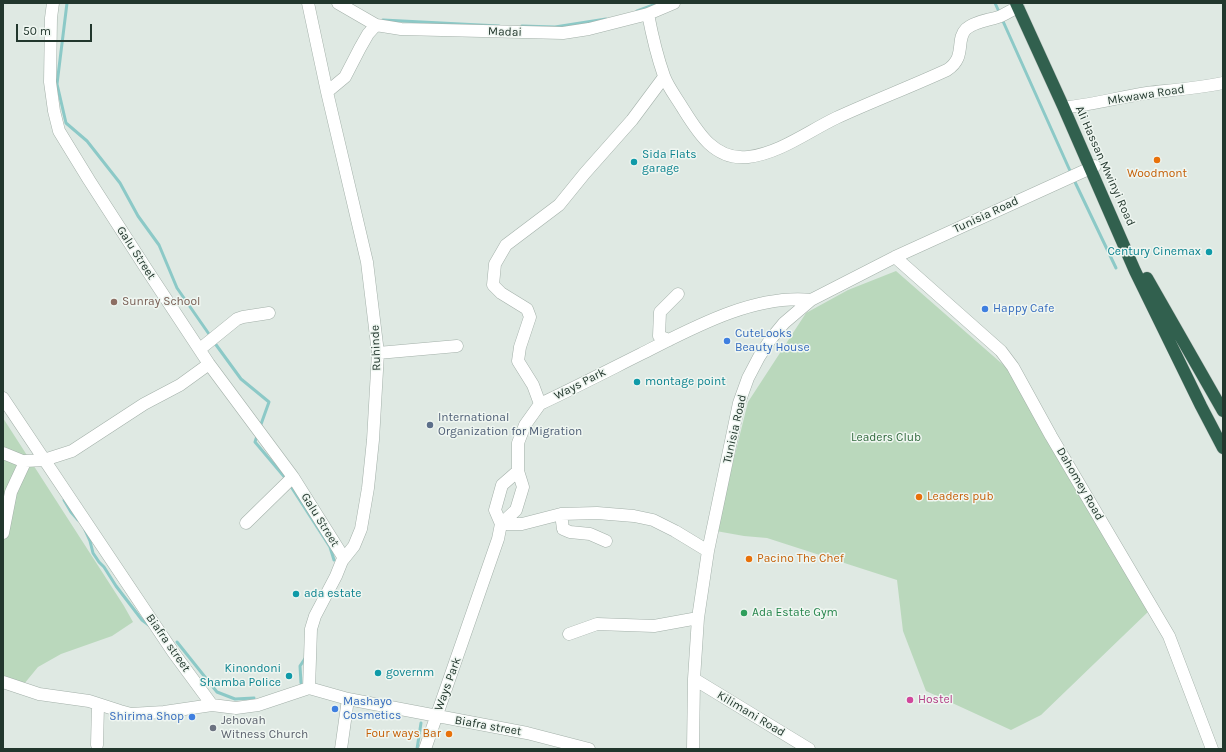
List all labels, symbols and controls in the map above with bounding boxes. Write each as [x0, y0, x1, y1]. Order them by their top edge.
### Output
scale bar [18, 16, 94, 42]
text: 50 m [23, 24, 51, 38]
street label: Madai [488, 24, 522, 40]
street label: Mkwawa Road [1106, 82, 1186, 108]
street label: Ali Hassan Mwinyi Road [1072, 104, 1138, 228]
place label: Sida Flats garage [642, 148, 696, 176]
marker: Woodmont [1152, 155, 1162, 165]
marker: Sida Flats garage [629, 157, 639, 167]
place label: Woodmont [1127, 167, 1187, 181]
street label: Tunisia Road [951, 194, 1021, 236]
street label: Galu Street [113, 224, 159, 282]
place label: Century Cinemax [1107, 245, 1201, 259]
marker: Century Cinemax [1204, 247, 1214, 257]
place label: Sunray School [122, 295, 200, 309]
marker: Sunray School [109, 297, 119, 307]
place label: Happy Cafe [993, 302, 1054, 316]
marker: Happy Cafe [980, 304, 990, 314]
street label: Ruhinde [368, 325, 384, 371]
place label: CuteLooks Beauty House [735, 327, 810, 355]
marker: CuteLooks Beauty House [722, 336, 732, 346]
street label: Ways Park [552, 365, 608, 403]
place label: montage point [645, 375, 726, 389]
marker: montage point [632, 377, 642, 387]
street label: Tunisia Road [720, 393, 750, 465]
place label: International Organization for Migration [438, 411, 582, 439]
marker: International Organization for Migration [425, 420, 435, 430]
park label: Leaders Club [851, 431, 921, 445]
street label: Dahomey Road [1053, 445, 1107, 523]
street label: Galu Street [298, 490, 342, 550]
place label: Leaders pub [927, 490, 994, 504]
marker: Leaders pub [914, 492, 924, 502]
place label: Pacino The Chef [757, 552, 844, 566]
marker: Pacino The Chef [744, 554, 754, 564]
place label: ada estate [304, 587, 361, 601]
marker: ada estate [291, 589, 301, 599]
place label: Ada Estate Gym [752, 606, 838, 620]
marker: Ada Estate Gym [739, 608, 749, 618]
street label: Biafra street [143, 611, 193, 675]
street label: Ways Park [432, 655, 464, 713]
place label: Kinondoni Shamba Police [200, 662, 281, 690]
place label: governm [386, 666, 434, 680]
marker: governm [373, 668, 383, 678]
marker: Kinondoni Shamba Police [284, 671, 294, 681]
street label: Kilimani Road [714, 688, 788, 740]
place label: Hostel [918, 693, 953, 707]
place label: Mashayo Cosmetics [343, 695, 401, 723]
marker: Hostel [905, 695, 915, 705]
marker: Mashayo Cosmetics [330, 704, 340, 714]
place label: Shirima Shop [109, 710, 184, 724]
marker: Shirima Shop [187, 712, 197, 722]
street label: Biafra street [453, 713, 523, 739]
place label: Jehovah Witness Church [221, 714, 308, 742]
marker: Jehovah Witness Church [208, 723, 218, 733]
place label: Four ways Bar [366, 727, 441, 741]
marker: Four ways Bar [444, 729, 454, 739]

